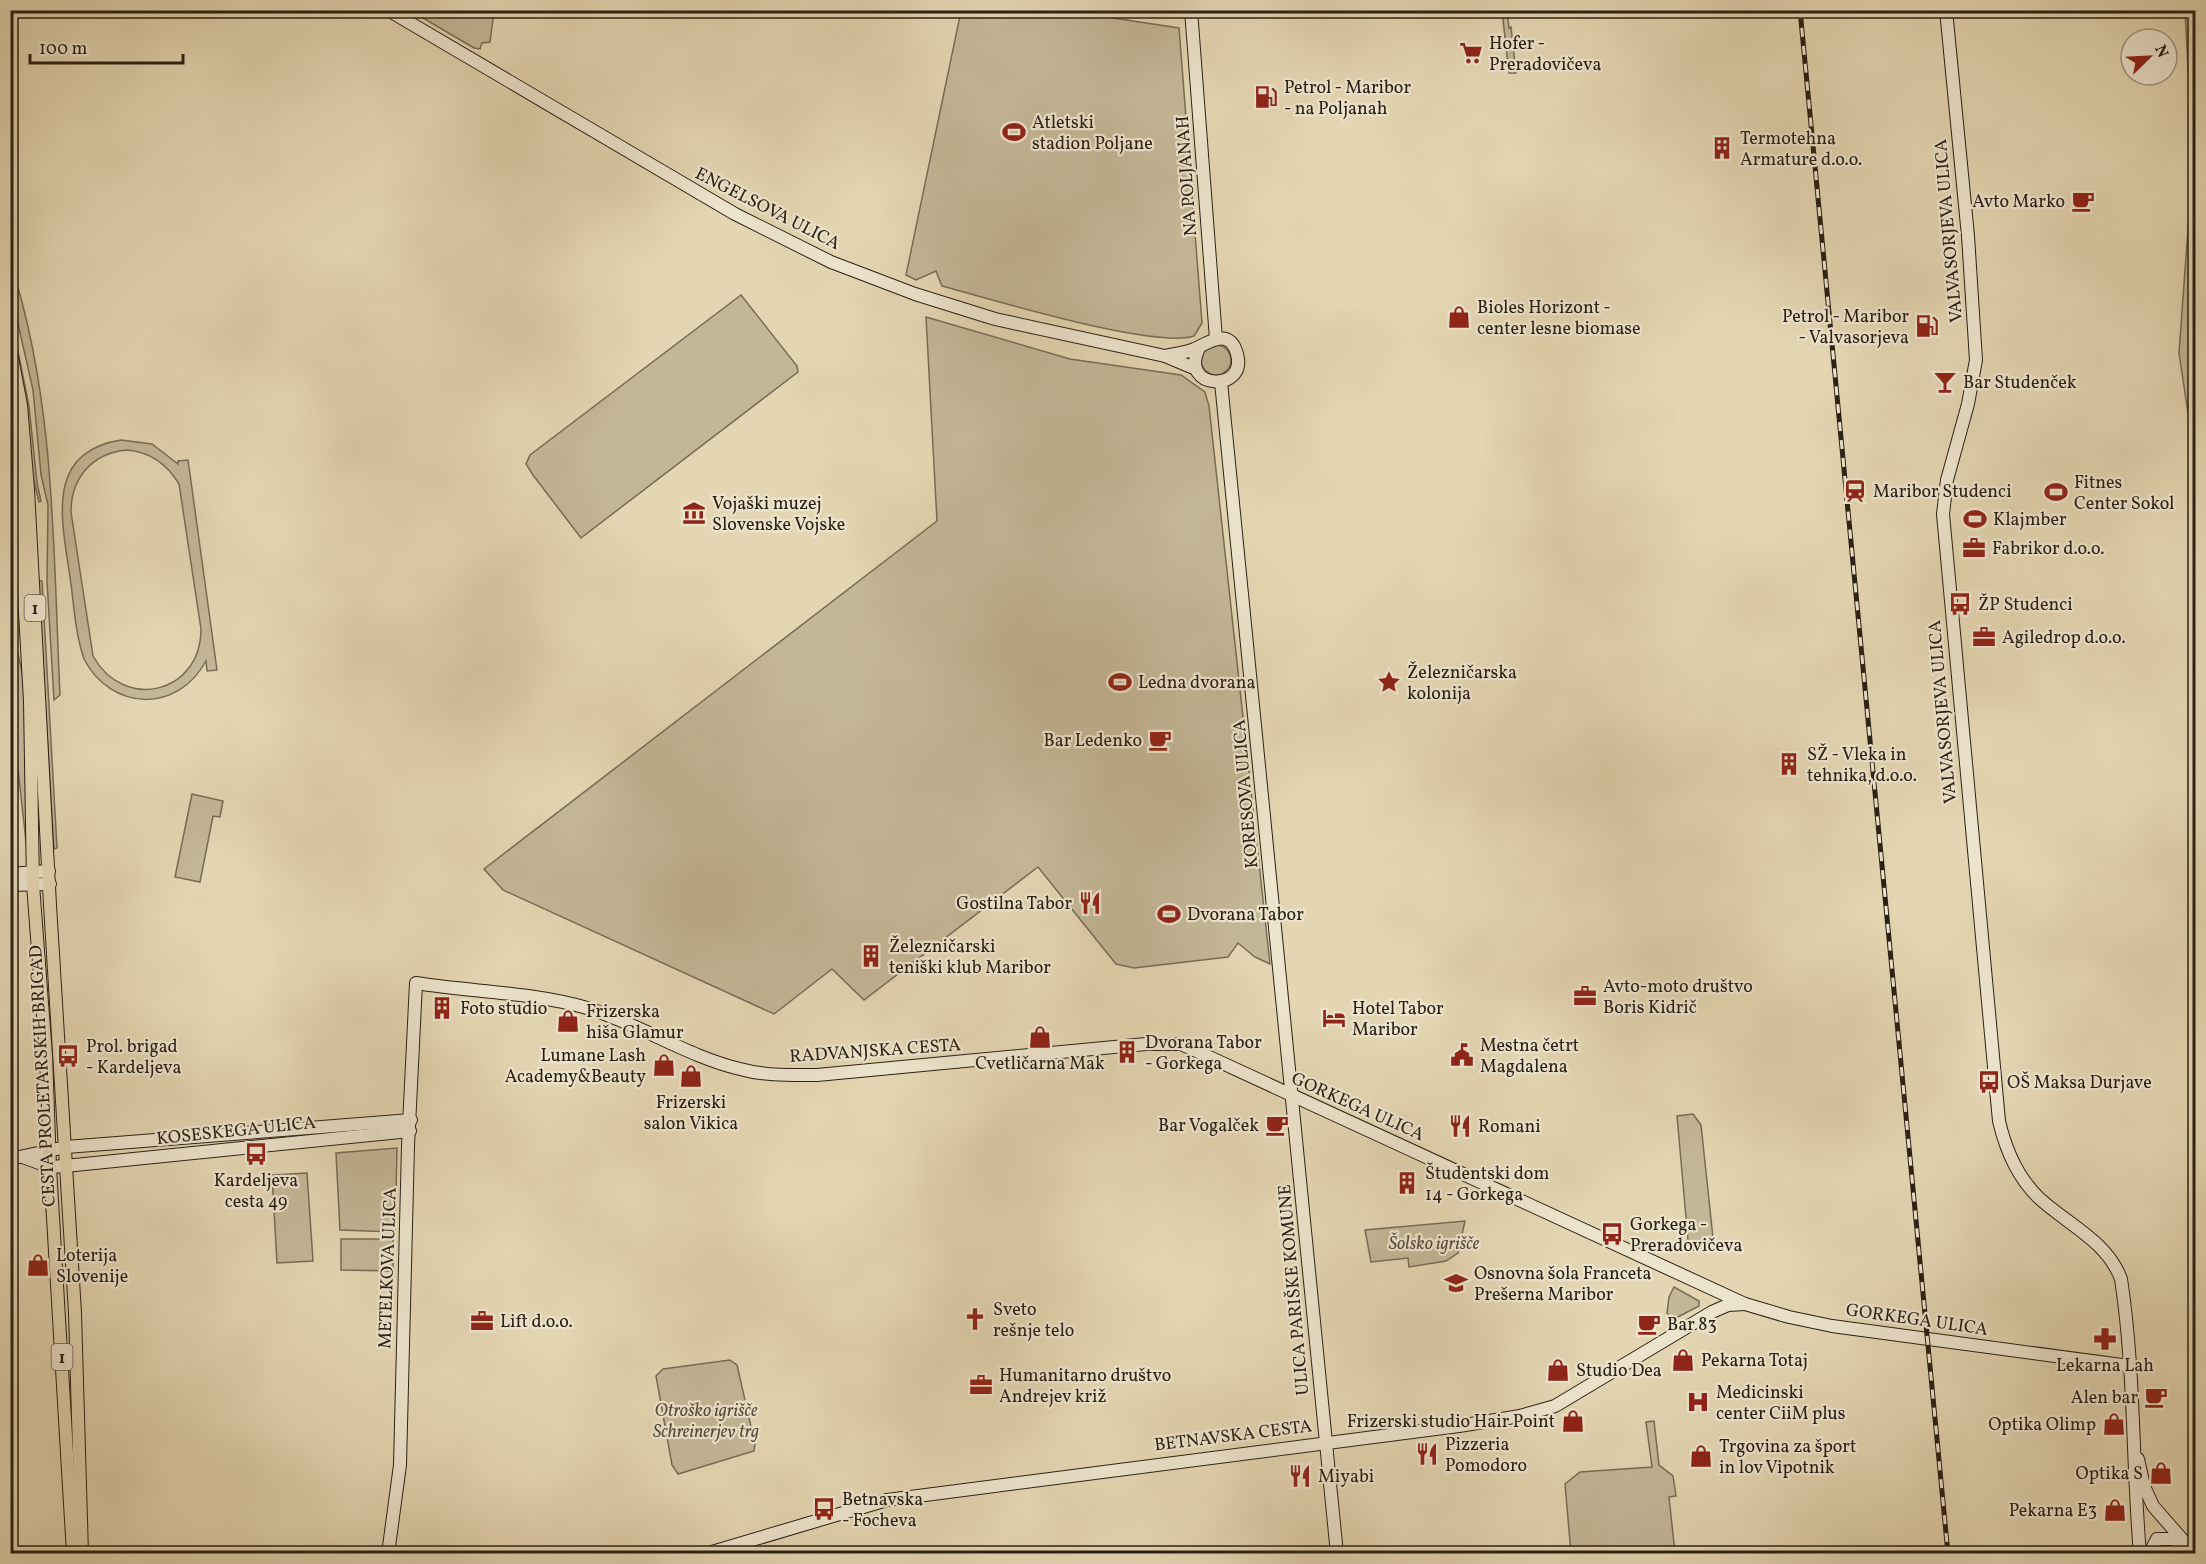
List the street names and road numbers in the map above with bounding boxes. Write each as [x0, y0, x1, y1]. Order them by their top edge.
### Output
street label: NA POLJANAH [1171, 115, 1204, 237]
street label: VALVASORJEVA ULICA [1929, 138, 1970, 324]
street label: ENGELSOVA ULICA [690, 162, 845, 257]
road number: 1 [24, 595, 46, 621]
street label: VALVASORJEVA ULICA [1923, 619, 1964, 805]
street label: KORESOVA ULICA [1227, 718, 1265, 869]
street label: CESTA PROLETARSKIH BRIGAD [24, 944, 63, 1207]
street label: RADVANJSKA CESTA [789, 1033, 962, 1070]
street label: GORKEGA ULICA [1287, 1067, 1428, 1148]
street label: KOSESKEGA ULICA [155, 1111, 317, 1152]
street label: ULICA PARIŠKE KOMUNE [1273, 1183, 1316, 1396]
street label: METELKOVA ULICA [373, 1187, 404, 1349]
street label: GORKEGA ULICA [1844, 1298, 1990, 1343]
road number: 1 [52, 1344, 72, 1370]
street label: BETNAVSKA CESTA [1153, 1414, 1314, 1459]

